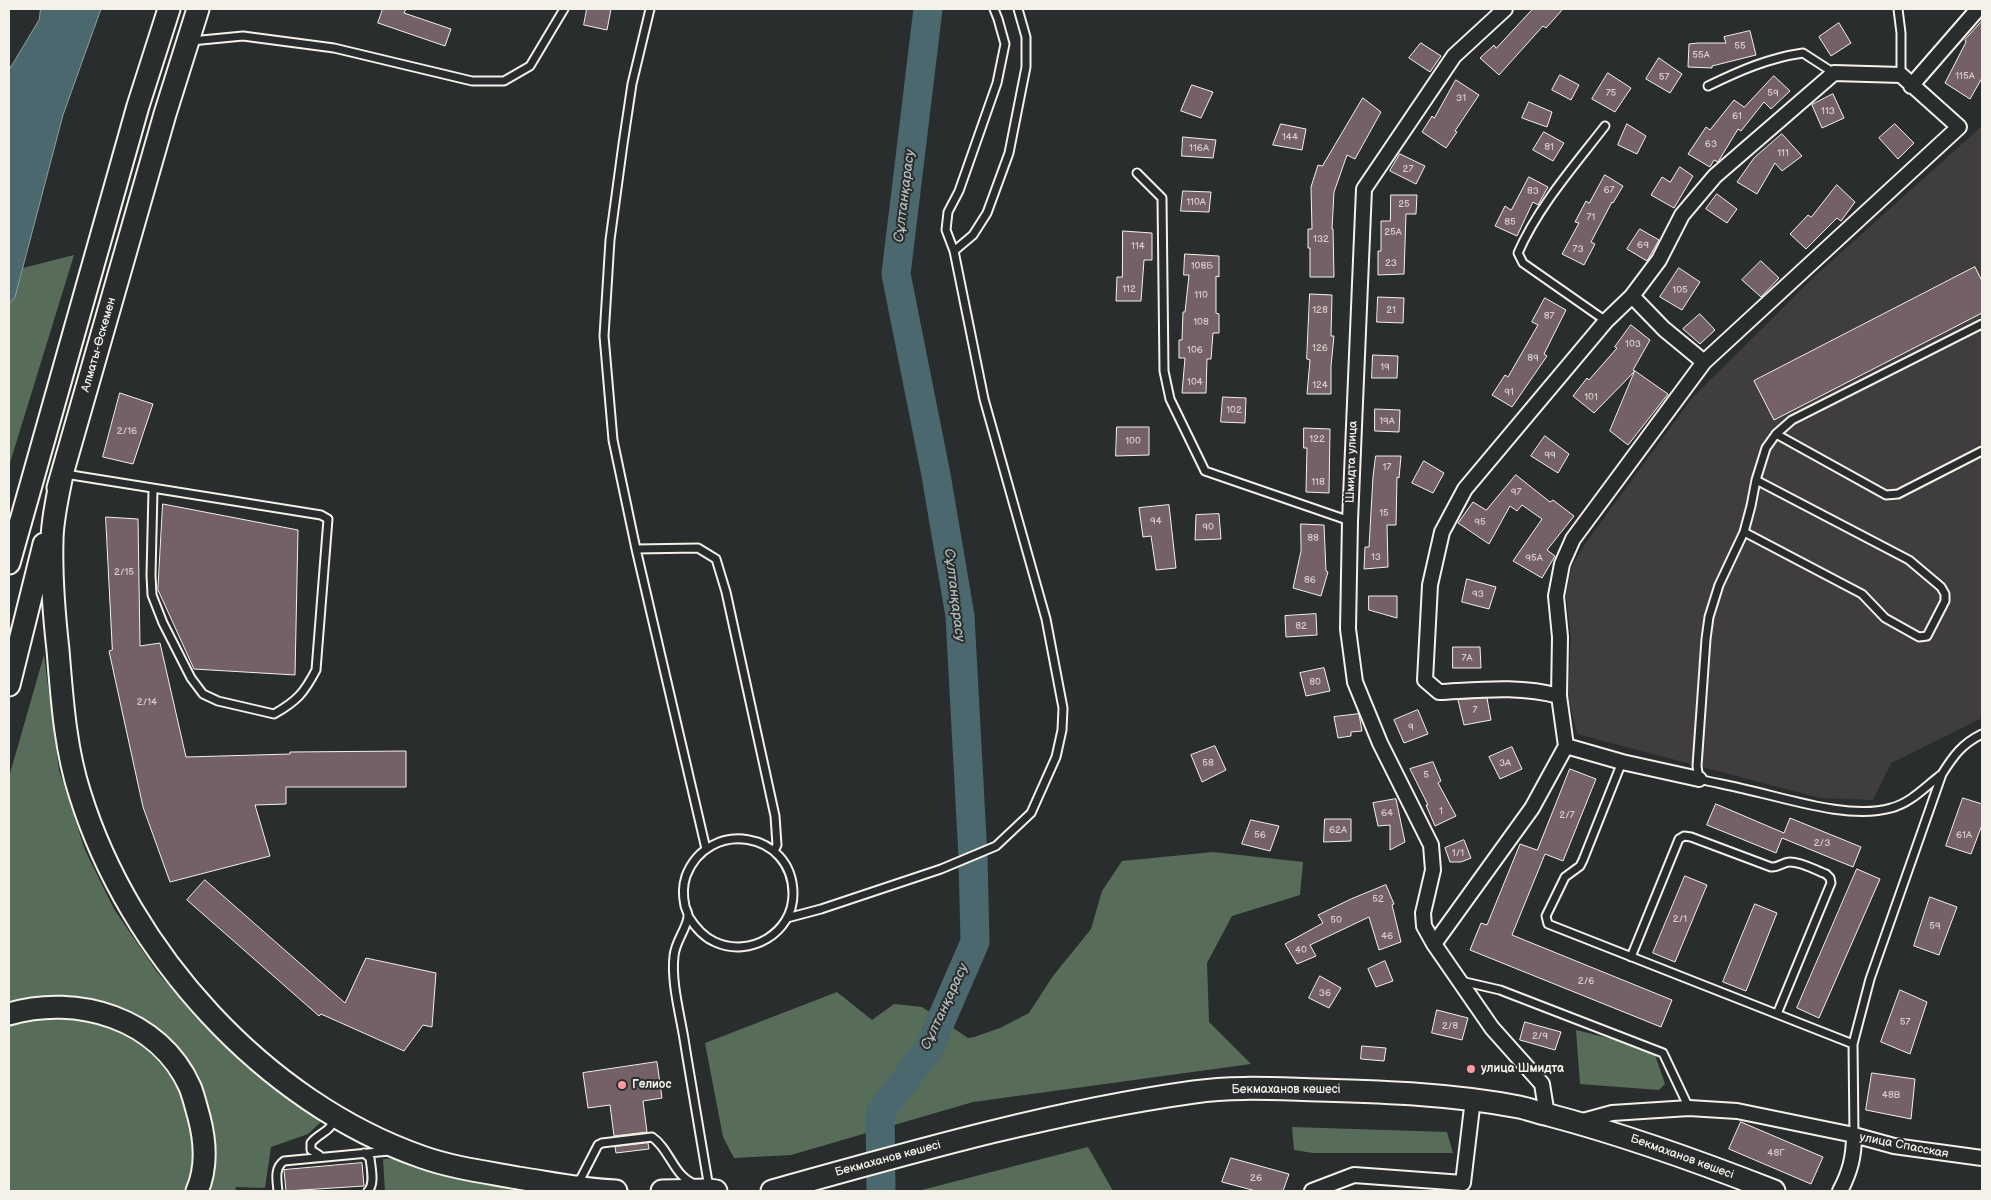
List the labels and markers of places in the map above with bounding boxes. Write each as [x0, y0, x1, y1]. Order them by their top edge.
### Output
place label: улица Шмидта [1481, 1062, 1564, 1076]
marker: улица Шмидта [1465, 1063, 1477, 1075]
place label: Гелиос [632, 1078, 671, 1092]
marker: Гелиос [616, 1079, 628, 1091]

